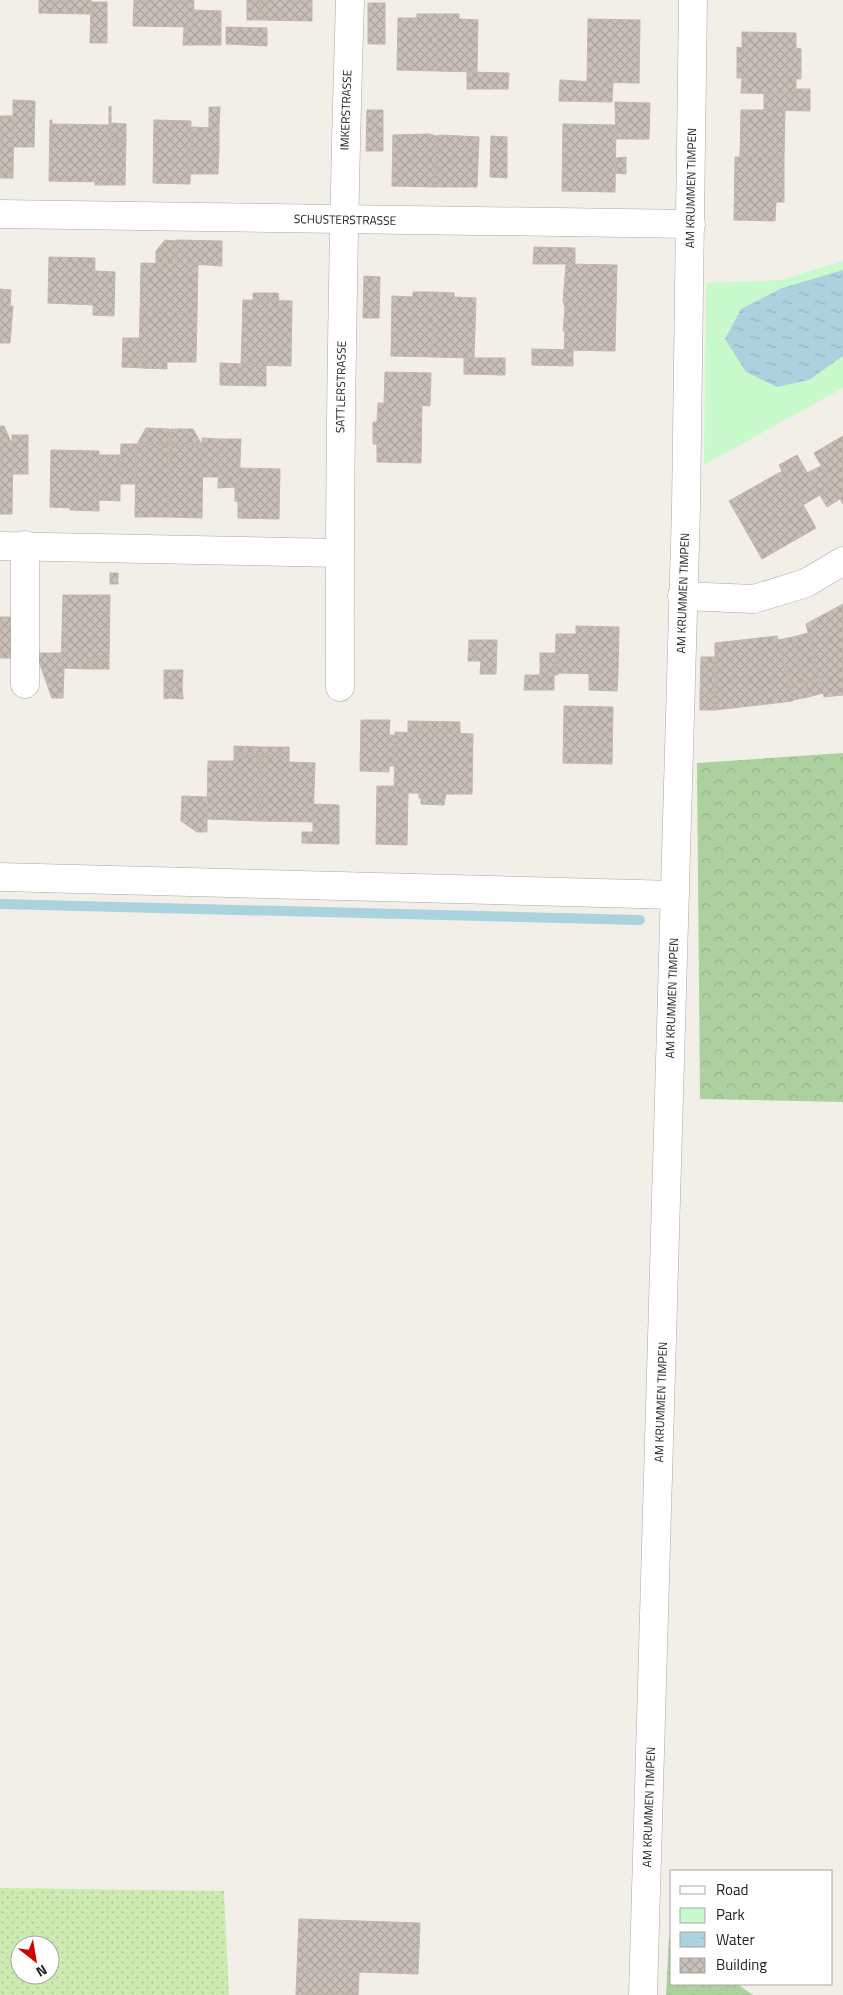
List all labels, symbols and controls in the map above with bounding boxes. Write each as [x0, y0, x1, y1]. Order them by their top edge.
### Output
street label: IMKERSTRASSE [335, 69, 356, 151]
street label: AM KRUMMEN TIMPEN [680, 128, 701, 248]
street label: SCHUSTERSTRASSE [294, 209, 397, 230]
street label: SATTLERSTRASSE [330, 340, 351, 433]
street label: AM KRUMMEN TIMPEN [671, 532, 694, 654]
street label: AM KRUMMEN TIMPEN [660, 937, 683, 1059]
street label: AM KRUMMEN TIMPEN [649, 1341, 672, 1463]
street label: AM KRUMMEN TIMPEN [637, 1746, 660, 1868]
legend [670, 1870, 833, 1985]
text: Road [716, 1878, 748, 1901]
text: Park [716, 1903, 745, 1926]
text: Water [716, 1928, 755, 1951]
north arrow [10, 1935, 60, 1985]
text: Building [716, 1953, 767, 1976]
text: N [32, 1960, 52, 1983]

